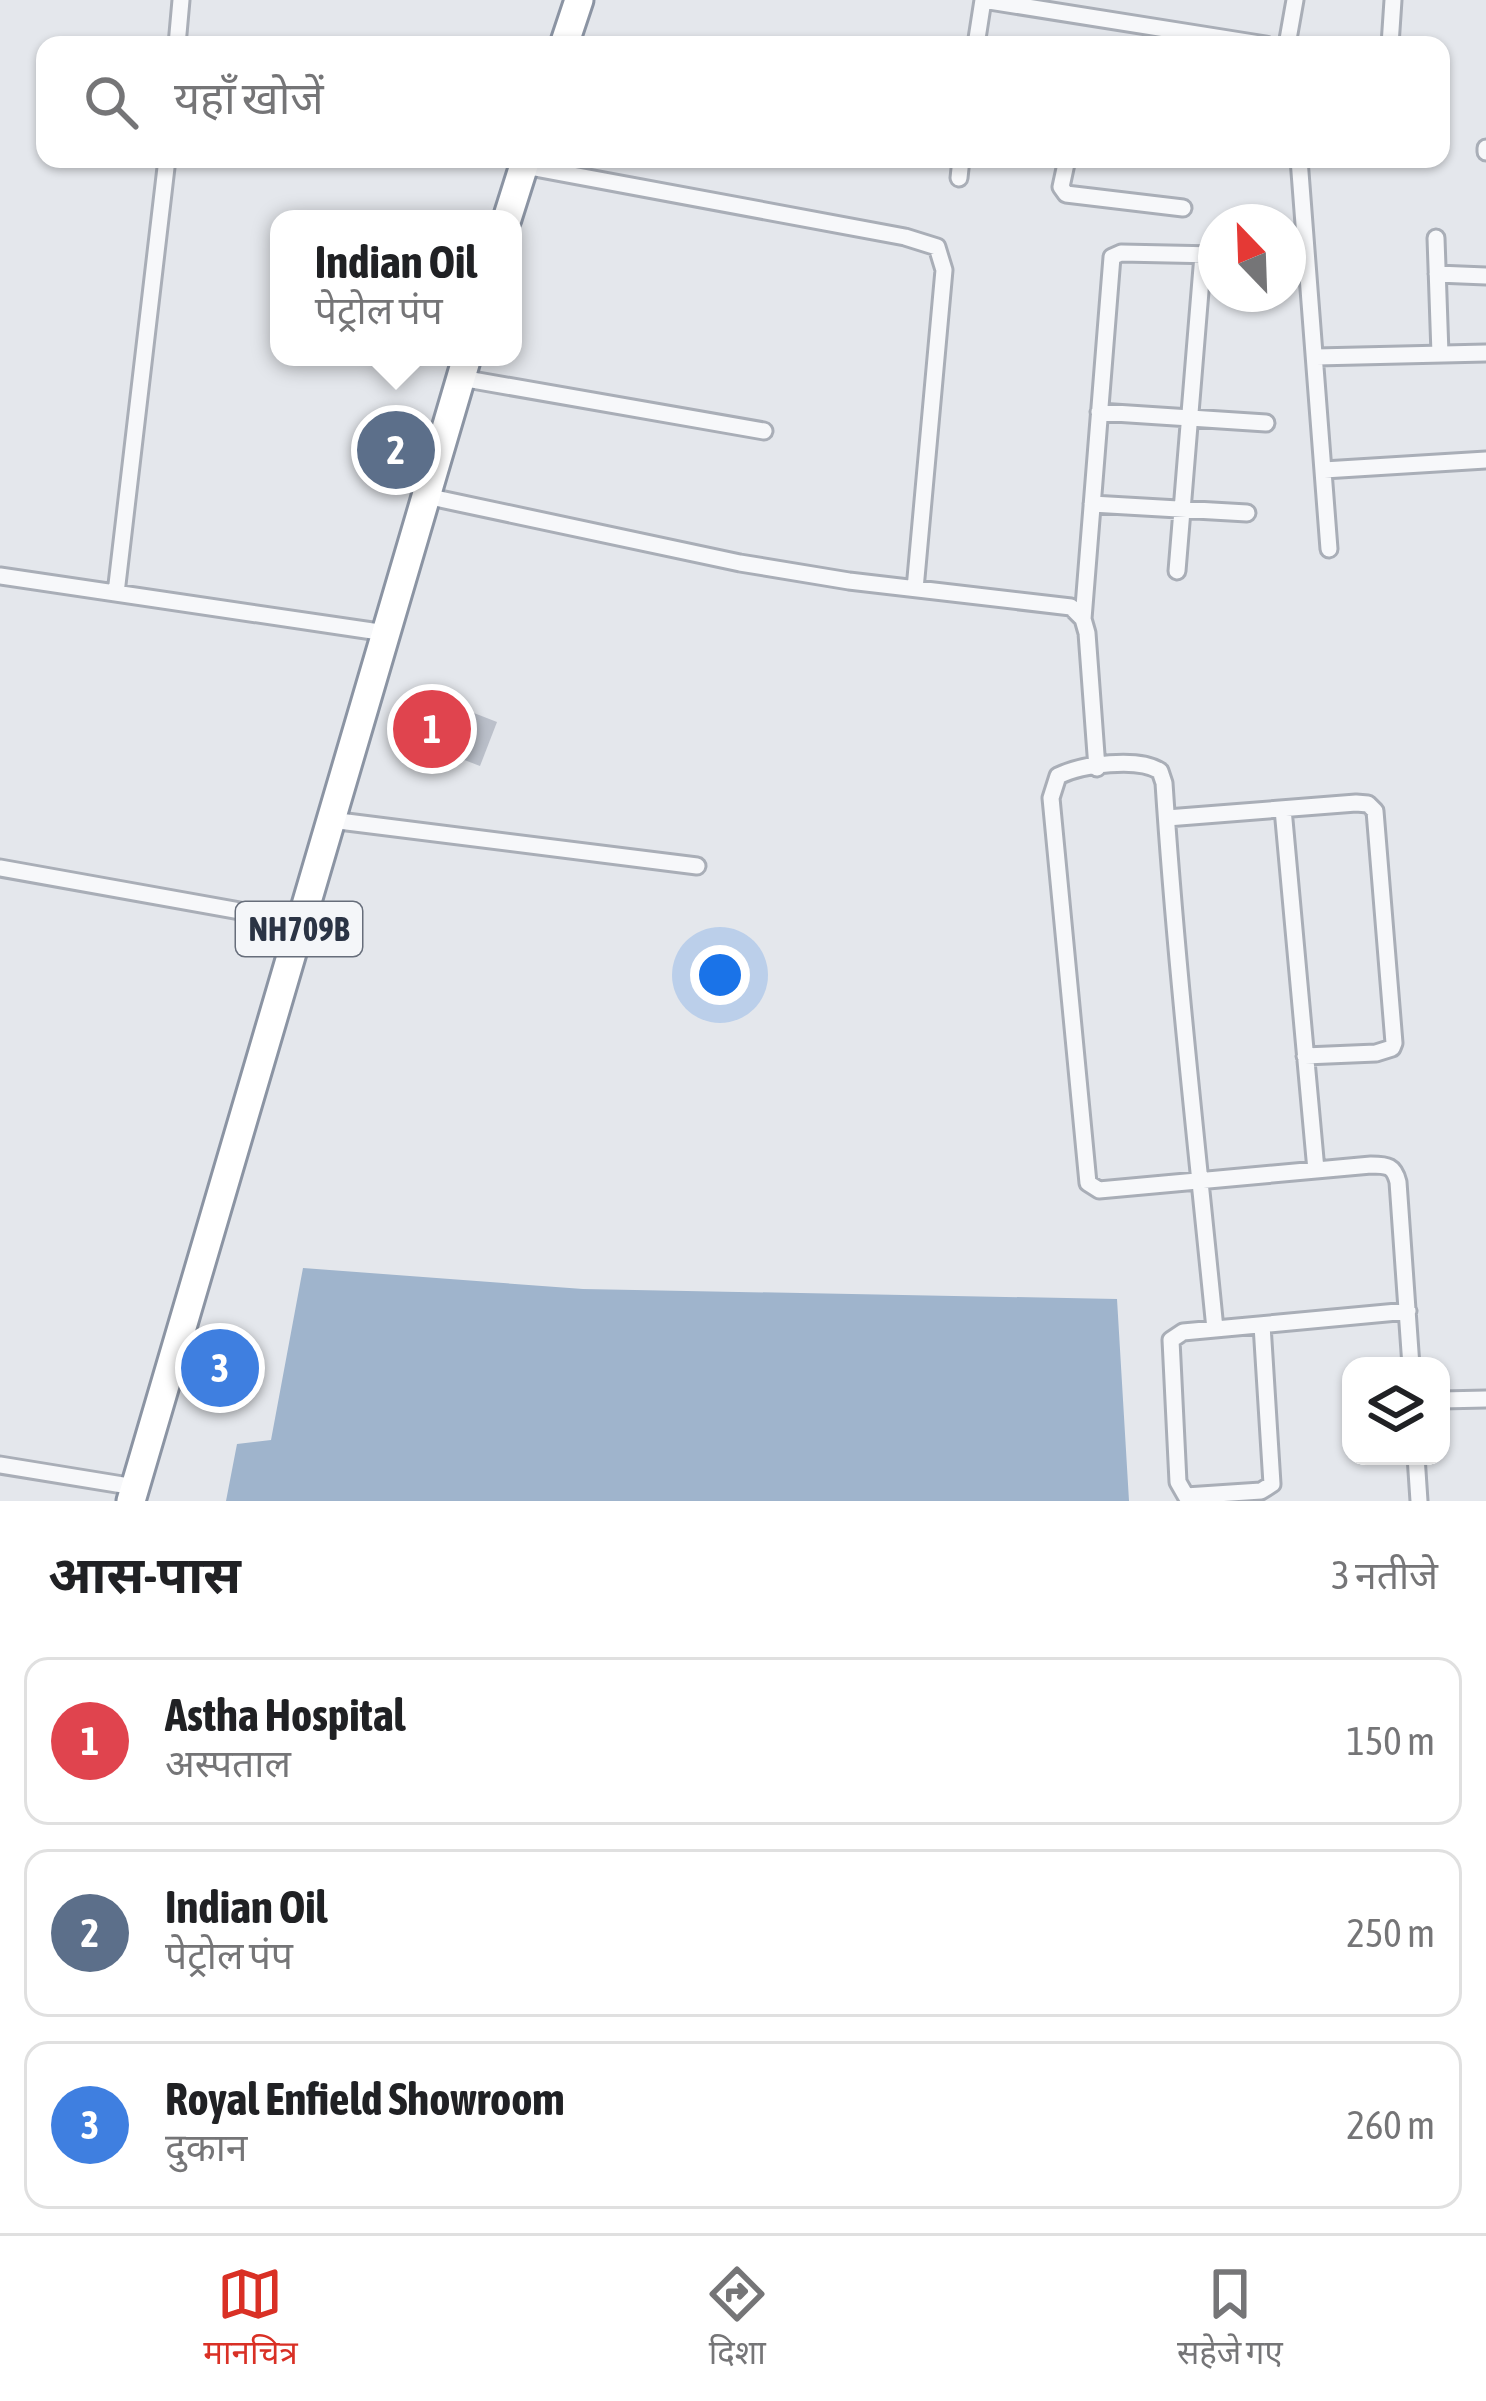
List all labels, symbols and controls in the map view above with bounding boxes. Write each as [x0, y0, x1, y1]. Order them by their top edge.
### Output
search box [36, 36, 1450, 168]
icon: search [78, 69, 144, 135]
text: यहाँ खोजें [174, 72, 324, 124]
north arrow [1198, 204, 1306, 312]
popup [270, 210, 522, 366]
text: Indian Oil [315, 236, 477, 288]
text: पेट्रोल पंप [315, 288, 443, 332]
pin: 2 [357, 405, 435, 495]
pin: 1 [393, 684, 471, 774]
road number: NH709B [236, 902, 362, 956]
your location [690, 945, 750, 1005]
pin: 3 [181, 1323, 259, 1413]
map controls [1342, 1357, 1450, 1465]
button: layers [1342, 1357, 1450, 1465]
text: आस-पास [48, 1545, 241, 1604]
text: 3 नतीजे [1331, 1553, 1438, 1597]
text: Astha Hospital [165, 1689, 405, 1741]
text: 1 [81, 1719, 99, 1763]
text: 150 m [1347, 1719, 1435, 1763]
text: अस्पताल [165, 1741, 291, 1785]
text: Indian Oil [165, 1881, 327, 1933]
text: 2 [81, 1911, 99, 1955]
text: 250 m [1347, 1911, 1435, 1955]
text: पेट्रोल पंप [165, 1933, 293, 1977]
text: Royal Enfield Showroom [165, 2073, 565, 2125]
text: 3 [81, 2103, 99, 2147]
text: 260 m [1347, 2103, 1435, 2147]
text: दुकान [165, 2125, 247, 2169]
tab: मानचित्र [203, 2261, 298, 2377]
tab: दिशा [704, 2261, 770, 2377]
tab: सहेजे गए [1177, 2261, 1283, 2377]

